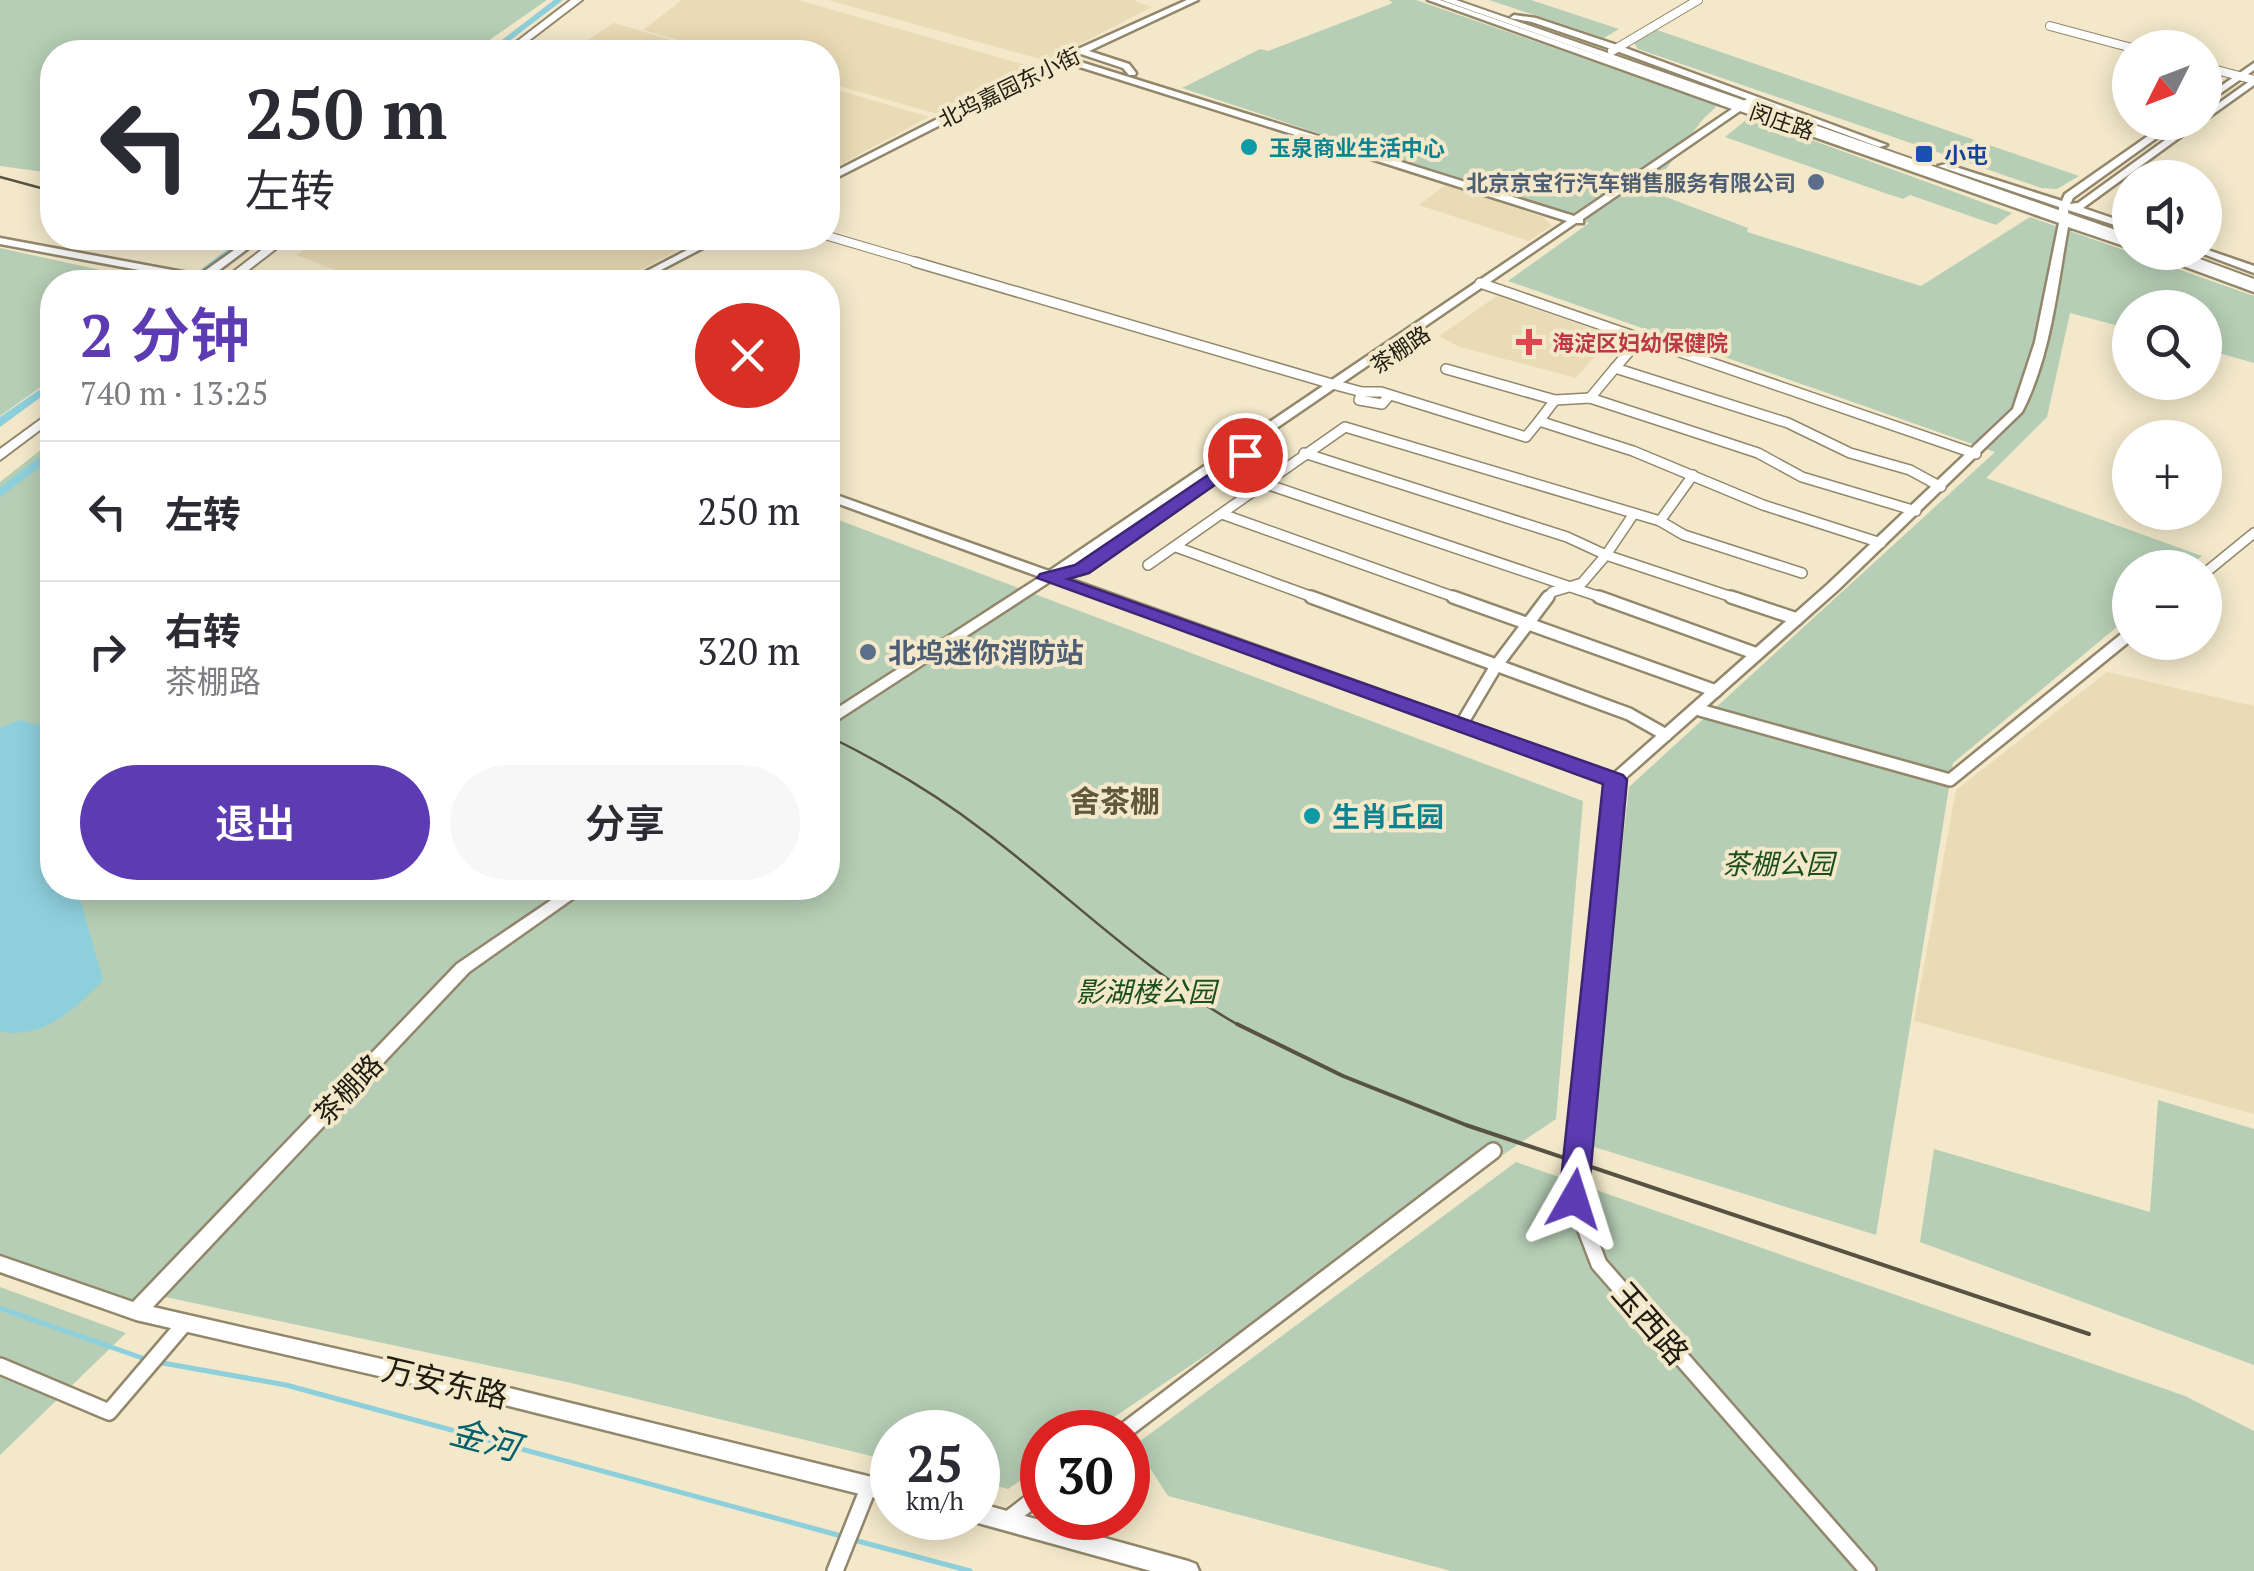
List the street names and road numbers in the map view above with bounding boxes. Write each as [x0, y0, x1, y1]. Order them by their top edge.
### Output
street label: 北坞嘉园东小街 [933, 40, 1085, 134]
street label: 闵庄路 [1746, 97, 1818, 145]
street label: 茶棚路 [1365, 319, 1435, 379]
street label: 茶棚路 [306, 1046, 390, 1132]
street label: 玉西路 [1604, 1273, 1698, 1373]
street label: 万安东路 [378, 1347, 512, 1417]

